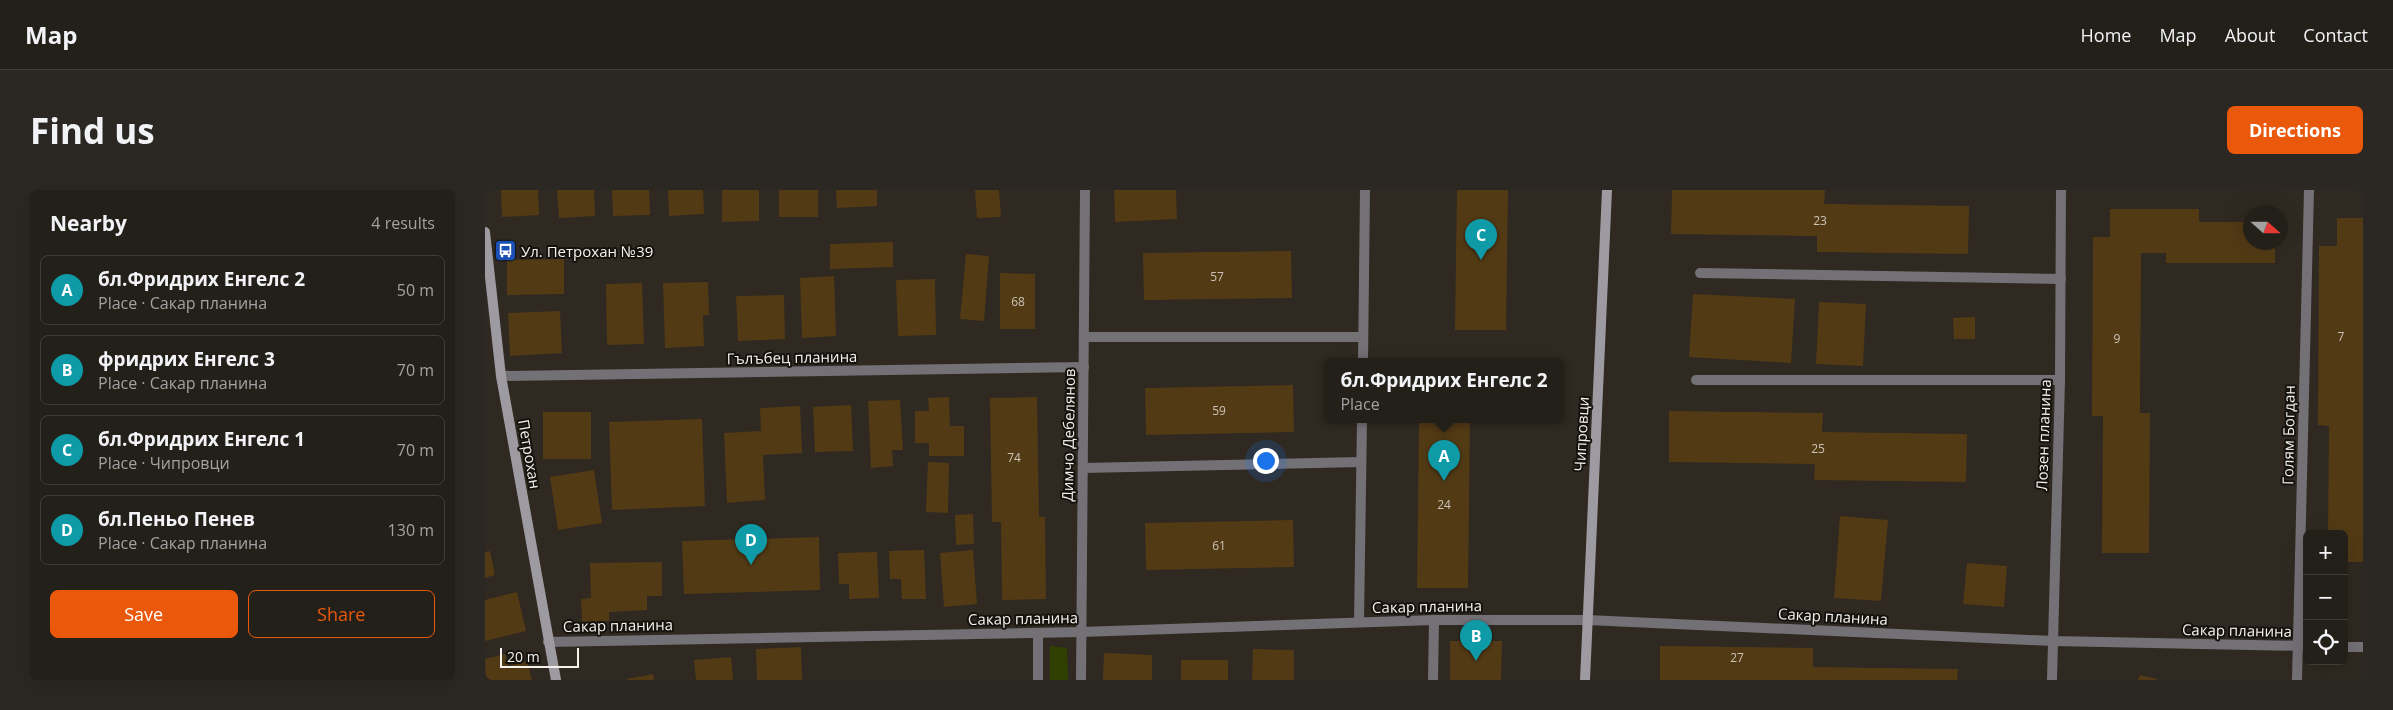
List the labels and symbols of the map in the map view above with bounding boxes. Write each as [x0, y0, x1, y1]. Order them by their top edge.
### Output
north arrow [2243, 205, 2288, 250]
house number: 23 [1813, 212, 1827, 229]
pin: C [1465, 219, 1497, 260]
bus stop icon: Ул. Петрохан №39 [493, 239, 517, 263]
place label: Ул. Петрохан №39 [521, 241, 653, 261]
house number: 57 [1210, 268, 1224, 285]
house number: 68 [1011, 293, 1025, 310]
house number: 7 [2338, 328, 2345, 345]
house number: 9 [2114, 330, 2121, 347]
street label: Гълъбец планина [726, 346, 858, 368]
street label: Димчо Дебелянов [1057, 368, 1079, 502]
street label: Лозен планина [2031, 379, 2055, 491]
street label: Голям Богдан [2277, 385, 2299, 485]
street label: Чипровци [1569, 396, 1593, 472]
house number: 59 [1212, 402, 1226, 419]
street label: Петрохан [514, 418, 546, 490]
pin: A [1428, 440, 1460, 481]
house number: 25 [1811, 440, 1825, 457]
your location [1253, 448, 1279, 474]
house number: 74 [1007, 449, 1021, 466]
house number: 24 [1437, 496, 1451, 513]
pin: D [735, 524, 767, 565]
house number: 61 [1212, 537, 1226, 554]
street label: Сакар планина [1372, 595, 1482, 617]
street label: Сакар планина [1778, 603, 1888, 629]
street label: Сакар планина [968, 607, 1078, 629]
street label: Сакар планина [563, 614, 673, 636]
street label: Сакар планина [2182, 619, 2292, 641]
pin: B [1460, 620, 1492, 661]
scale bar [500, 645, 579, 668]
house number: 27 [1730, 649, 1744, 666]

